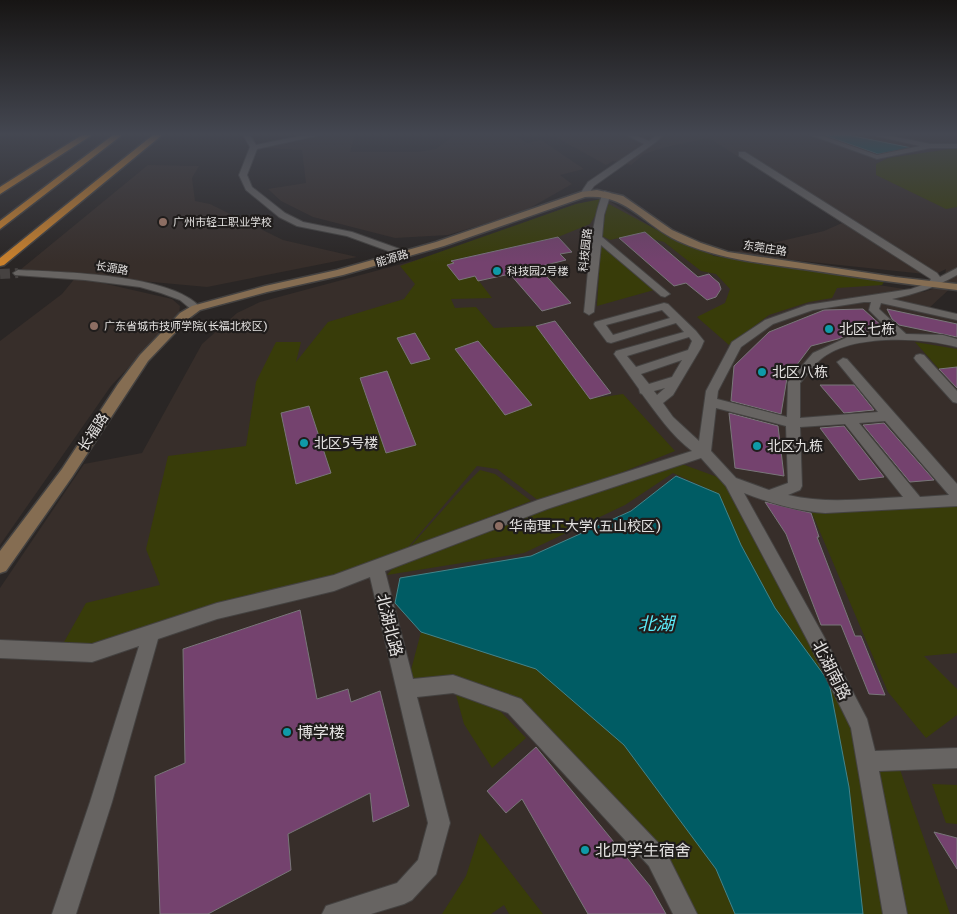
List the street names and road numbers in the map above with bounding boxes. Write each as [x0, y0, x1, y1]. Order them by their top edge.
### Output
street label: 科技园路 [576, 227, 594, 273]
street label: 东莞庄路 [742, 238, 788, 258]
street label: 能源路 [374, 247, 410, 269]
street label: 长源路 [95, 259, 129, 277]
street label: 长福路 [74, 409, 112, 455]
street label: 北湖北路 [373, 592, 407, 658]
street label: 北湖南路 [809, 637, 855, 703]

